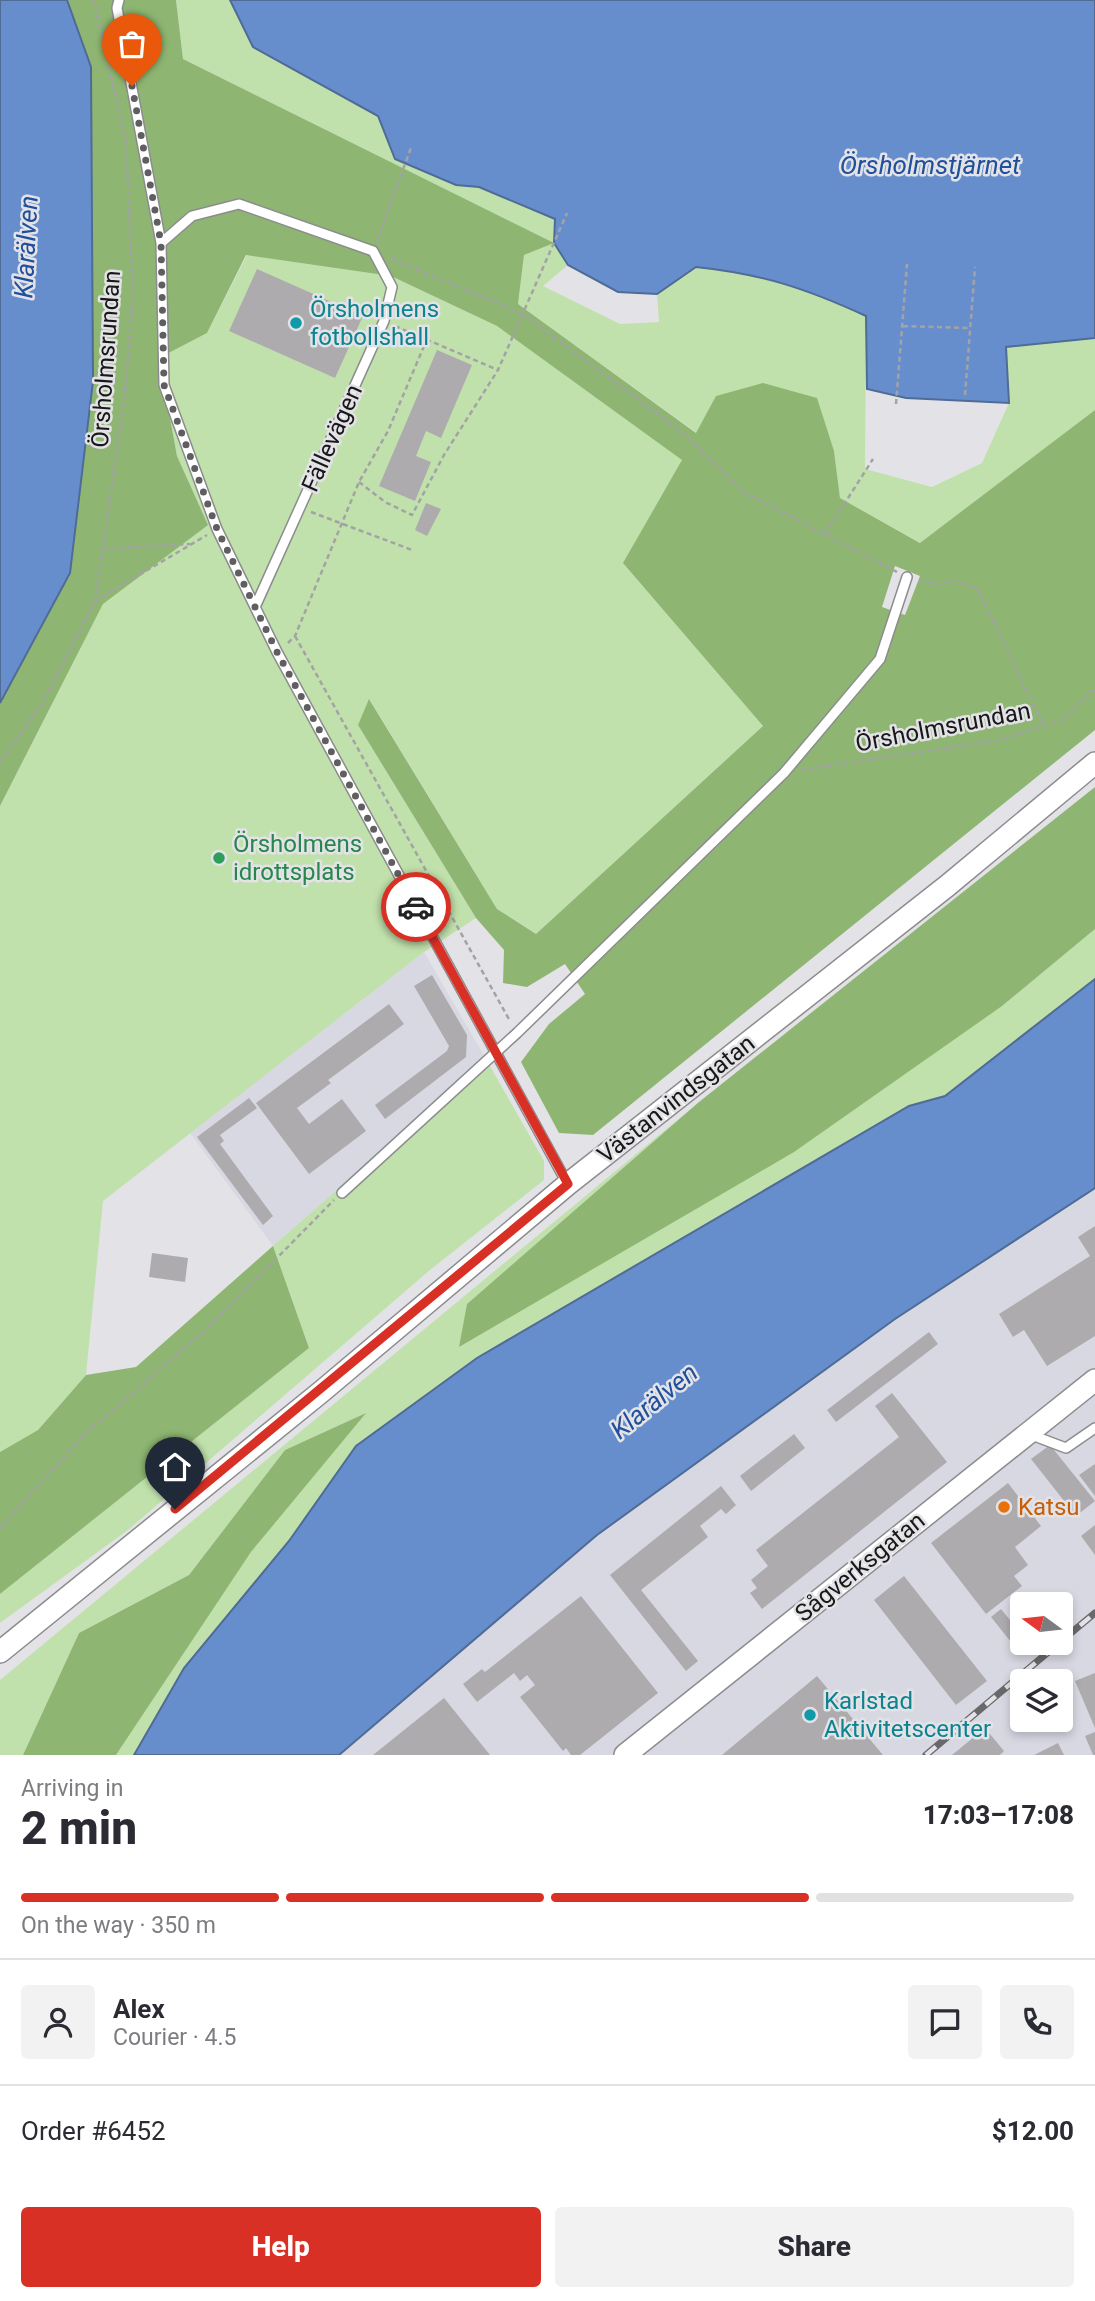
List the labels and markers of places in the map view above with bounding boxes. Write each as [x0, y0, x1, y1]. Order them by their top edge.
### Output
pin [102, 14, 162, 86]
place label: Örsholmens fotbollshall [310, 295, 439, 351]
marker: Örsholmens fotbollshall [288, 315, 304, 331]
place label: Örsholmens idrottsplats [233, 830, 362, 886]
marker: Örsholmens idrottsplats [211, 850, 227, 866]
pin [145, 1437, 205, 1509]
place label: Katsu [1018, 1493, 1080, 1521]
marker: Katsu [996, 1499, 1012, 1515]
place label: Karlstad Aktivitetscenter [824, 1687, 991, 1743]
marker: Karlstad Aktivitetscenter [802, 1707, 818, 1723]

